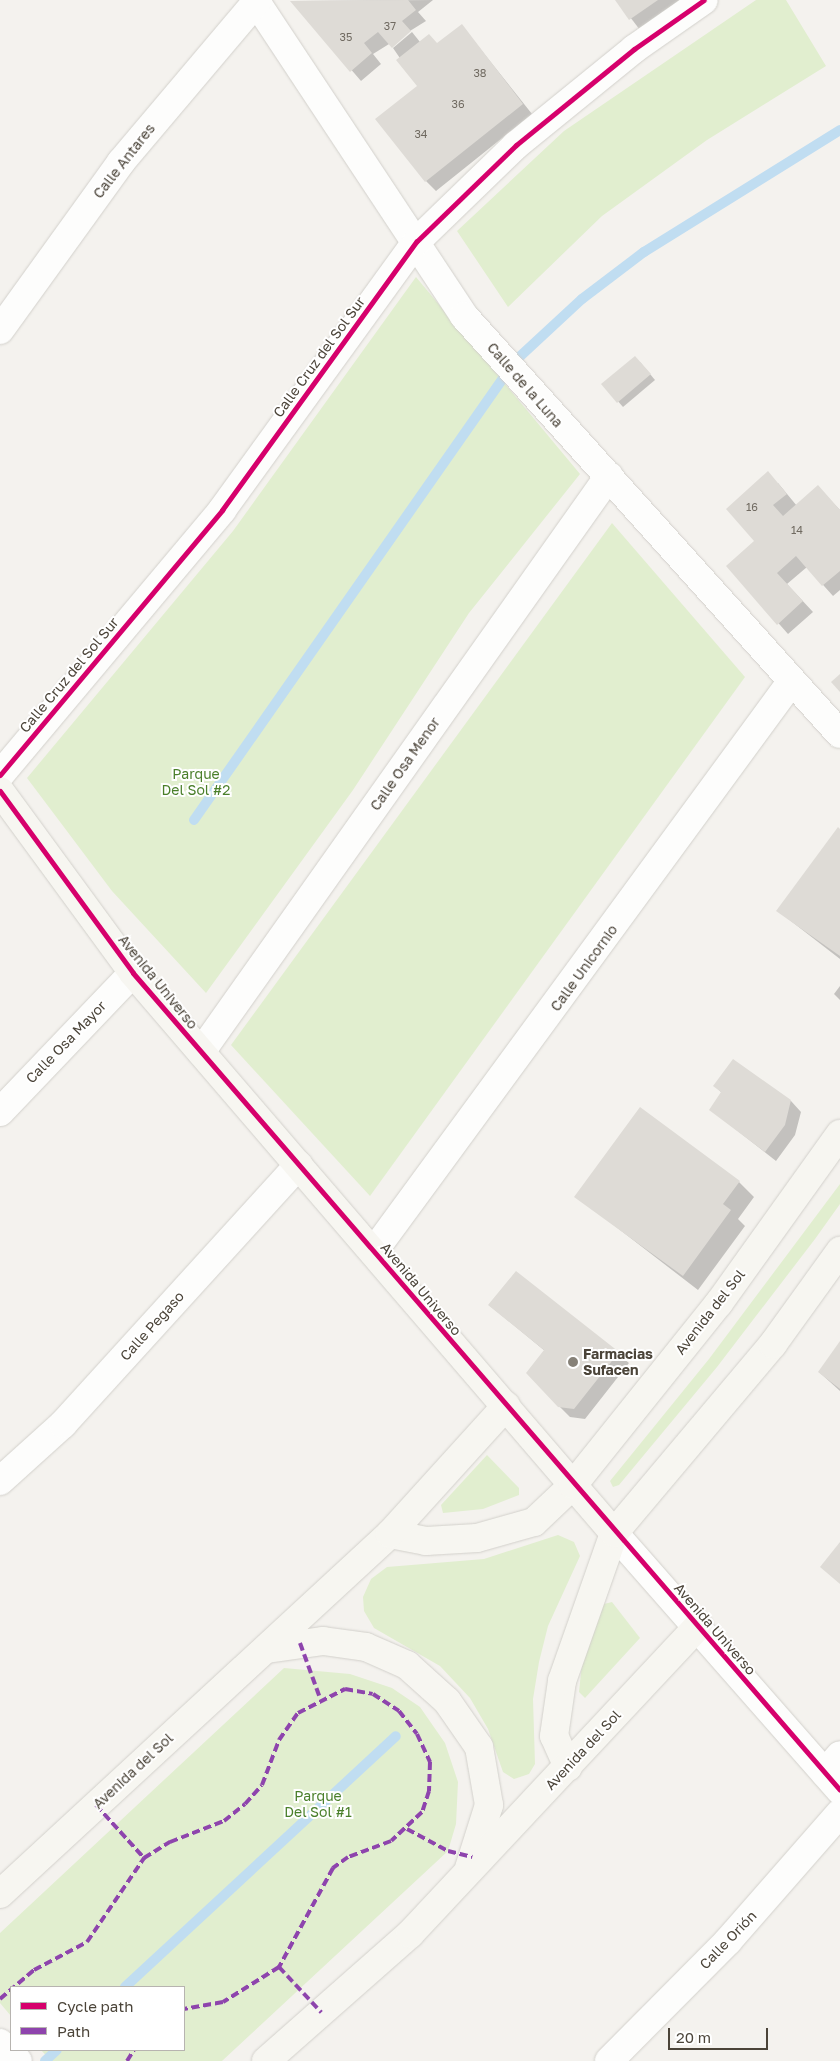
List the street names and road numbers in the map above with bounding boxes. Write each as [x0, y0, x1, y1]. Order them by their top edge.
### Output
street label: Calle Antares [90, 120, 158, 202]
street label: Calle Cruz del Sol Sur [270, 293, 368, 421]
street label: Calle de la Luna [484, 339, 566, 431]
street label: Calle Cruz del Sol Sur [16, 614, 122, 736]
street label: Calle Osa Menor [367, 714, 443, 814]
street label: Calle Unicornio [547, 922, 621, 1014]
street label: Avenida Universo [115, 932, 201, 1032]
street label: Calle Osa Mayor [22, 997, 110, 1087]
street label: Avenida Universo [377, 1239, 465, 1339]
street label: Avenida del Sol [672, 1266, 748, 1358]
street label: Calle Pegaso [117, 1288, 187, 1364]
street label: Avenida Universo [671, 1580, 759, 1678]
street label: Avenida del Sol [542, 1707, 624, 1793]
street label: Avenida del Sol [90, 1730, 176, 1812]
street label: Calle Orión [696, 1907, 760, 1973]

